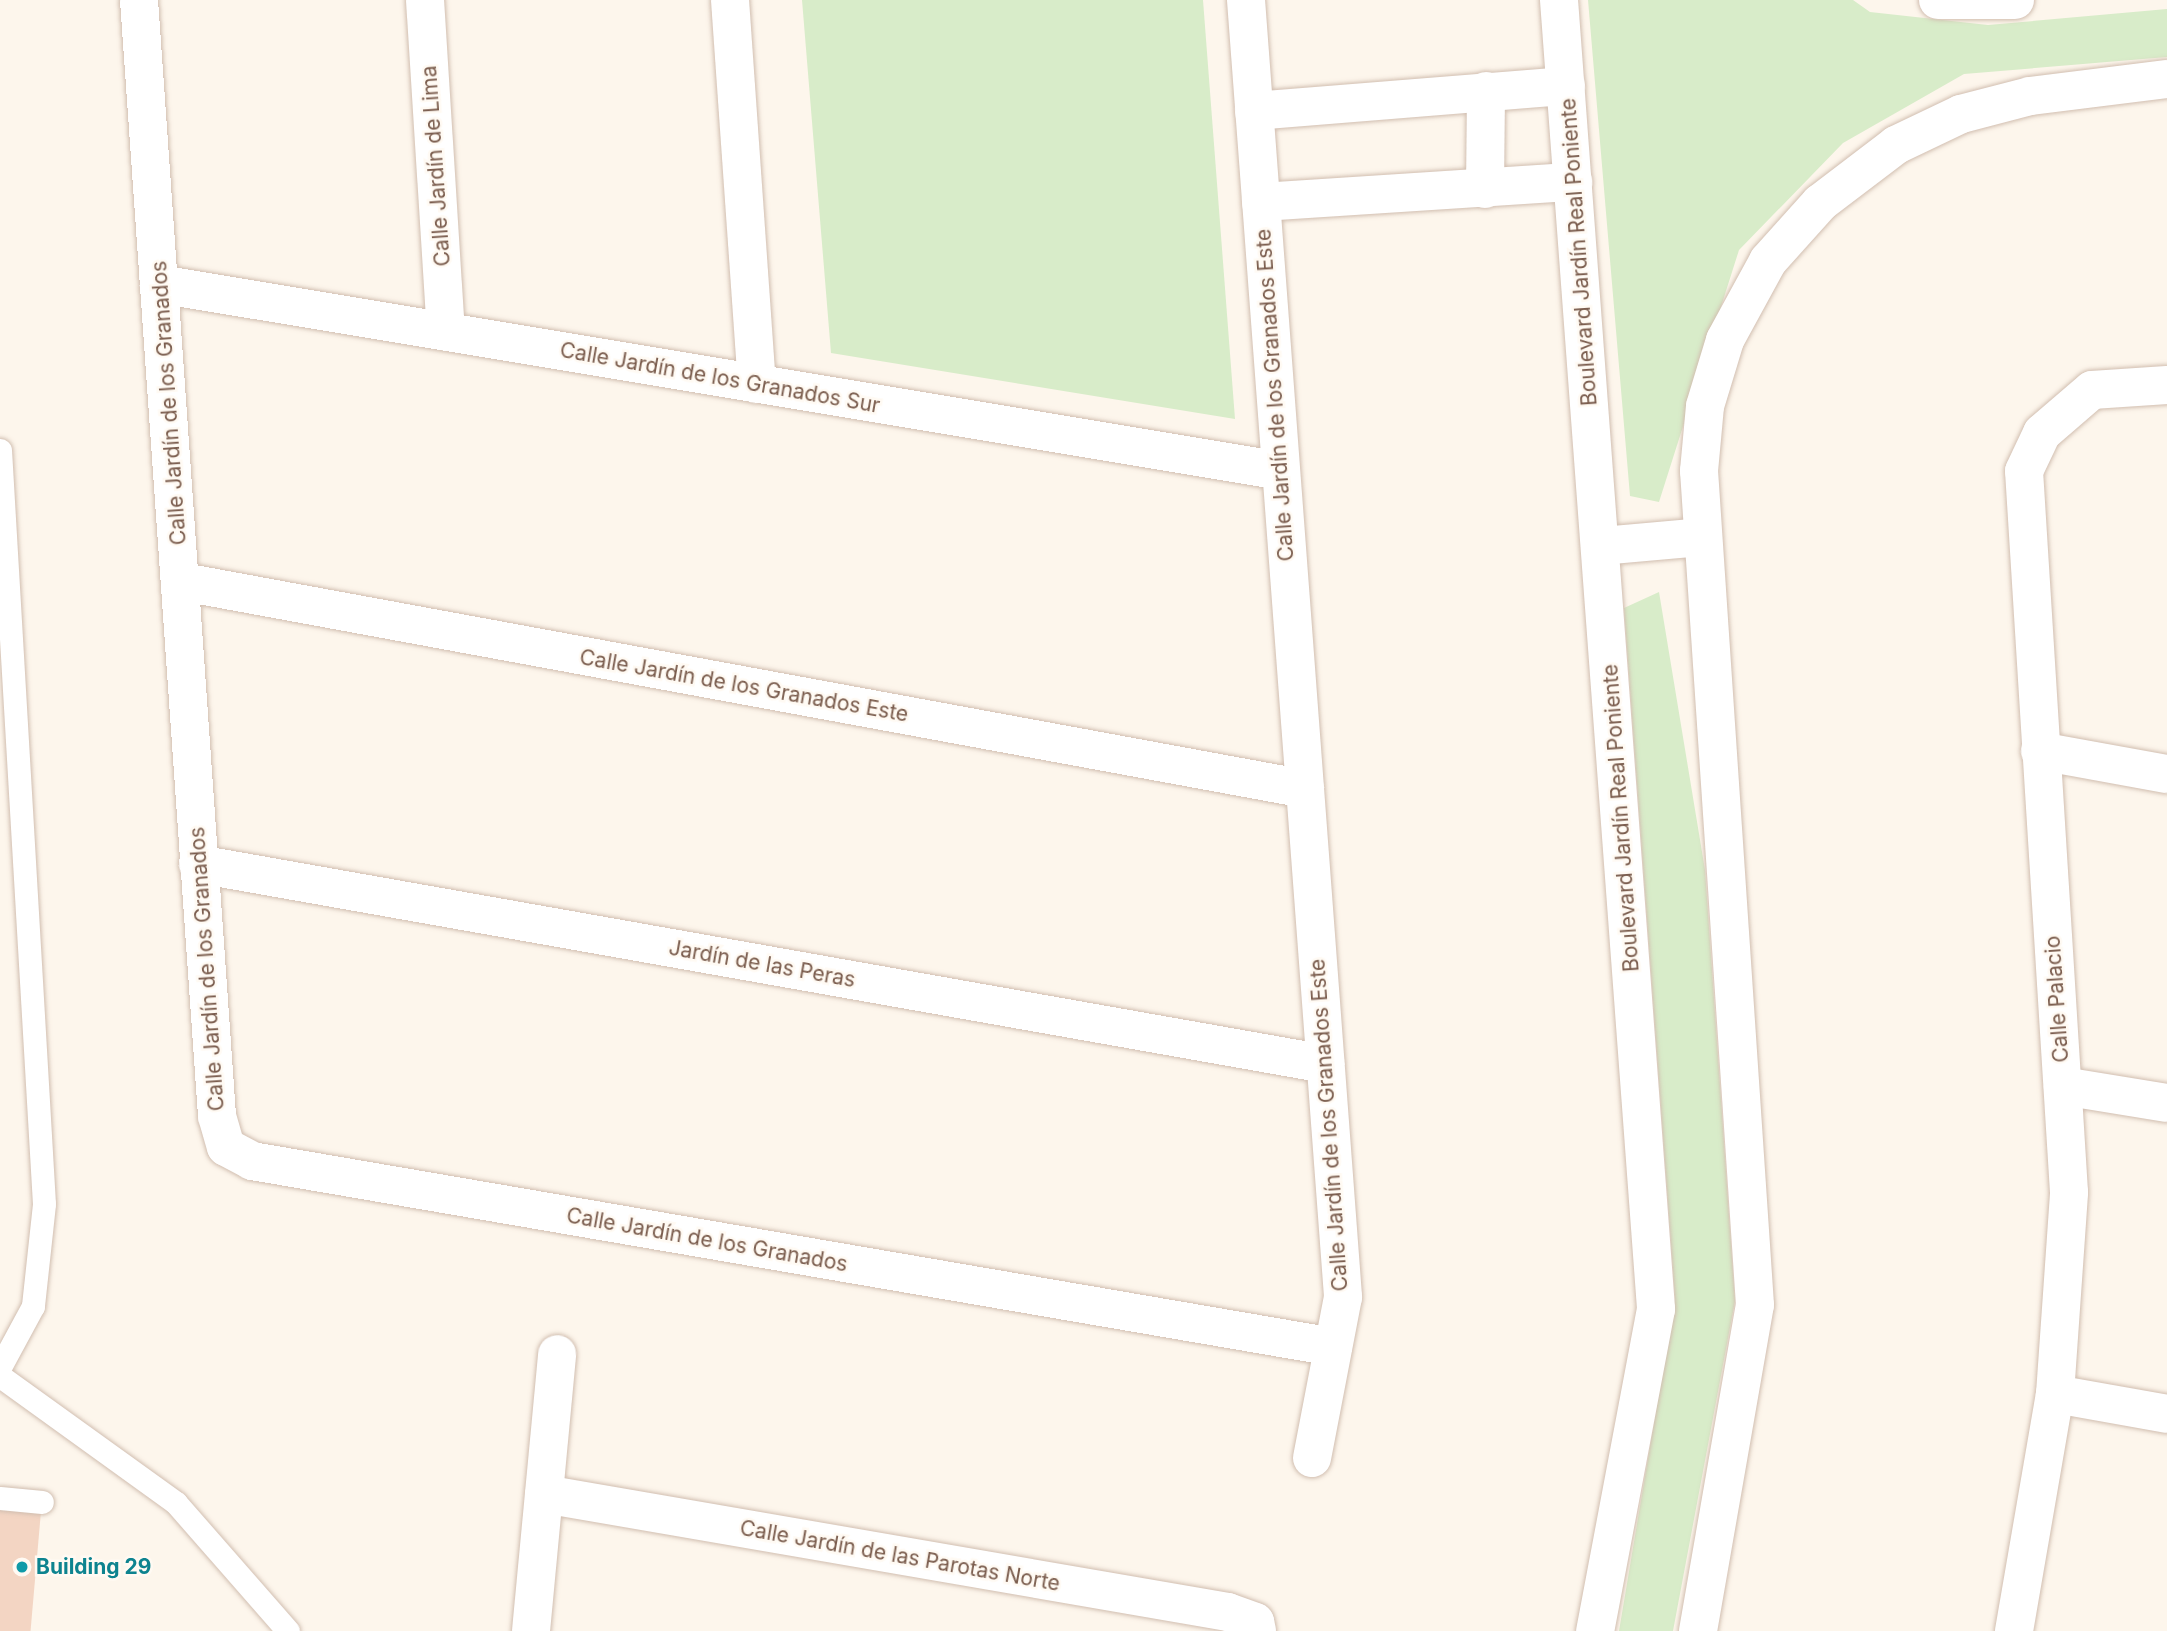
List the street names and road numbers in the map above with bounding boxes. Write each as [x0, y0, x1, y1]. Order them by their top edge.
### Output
street label: Calle Jardín de Lima [416, 65, 456, 267]
street label: Boulevard Jardín Real Poniente [1556, 97, 1602, 407]
street label: Calle Jardín de los Granados Este [1251, 228, 1299, 562]
street label: Calle Jardín de los Granados [146, 260, 192, 546]
street label: Calle Jardín de los Granados Sur [558, 337, 882, 419]
street label: Calle Jardín de los Granados Este [578, 645, 910, 727]
street label: Boulevard Jardín Real Poniente [1598, 663, 1644, 973]
street label: Calle Jardín de los Granados [184, 826, 230, 1112]
street label: Jardín de las Peras [667, 935, 857, 993]
street label: Calle Palacio [2040, 935, 2074, 1063]
street label: Calle Jardín de los Granados Este [1305, 958, 1353, 1292]
street label: Calle Jardín de los Granados [565, 1203, 849, 1277]
street label: Calle Jardín de las Parotas Norte [738, 1515, 1062, 1597]

